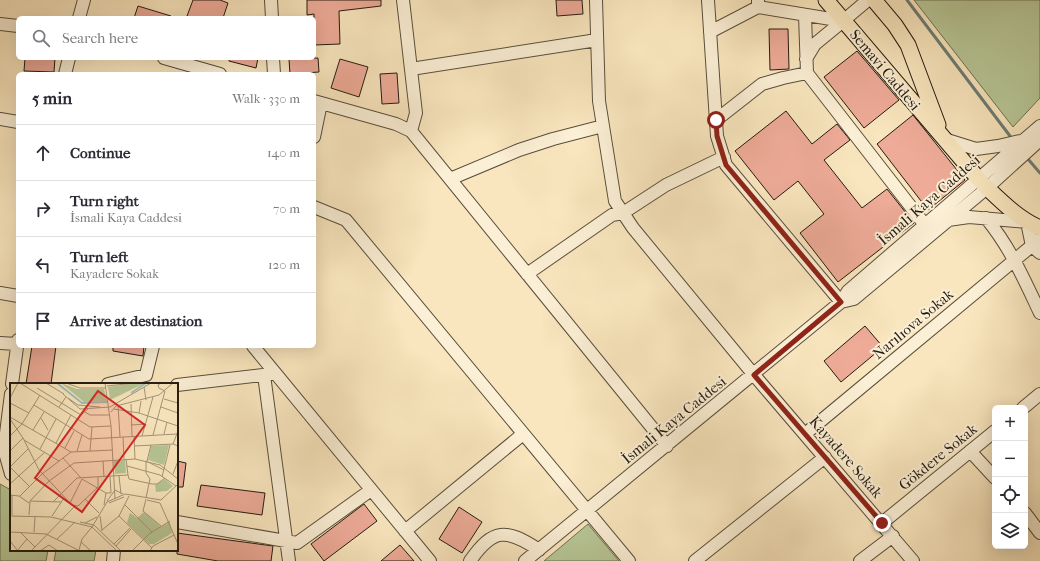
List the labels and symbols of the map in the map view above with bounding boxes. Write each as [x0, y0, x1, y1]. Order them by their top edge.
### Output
street label: Semavi Caddesi [846, 26, 924, 115]
route start [707, 111, 725, 129]
street label: İsmali Kaya Caddesi [874, 150, 984, 249]
street label: Narılıova Sokak [869, 285, 957, 363]
street label: İsmali Kaya Caddesi [618, 372, 730, 468]
inset map [10, 383, 178, 551]
street label: Kayadere Sokak [806, 412, 887, 502]
street label: Gökdere Sokak [895, 420, 981, 494]
route end [873, 514, 891, 532]

